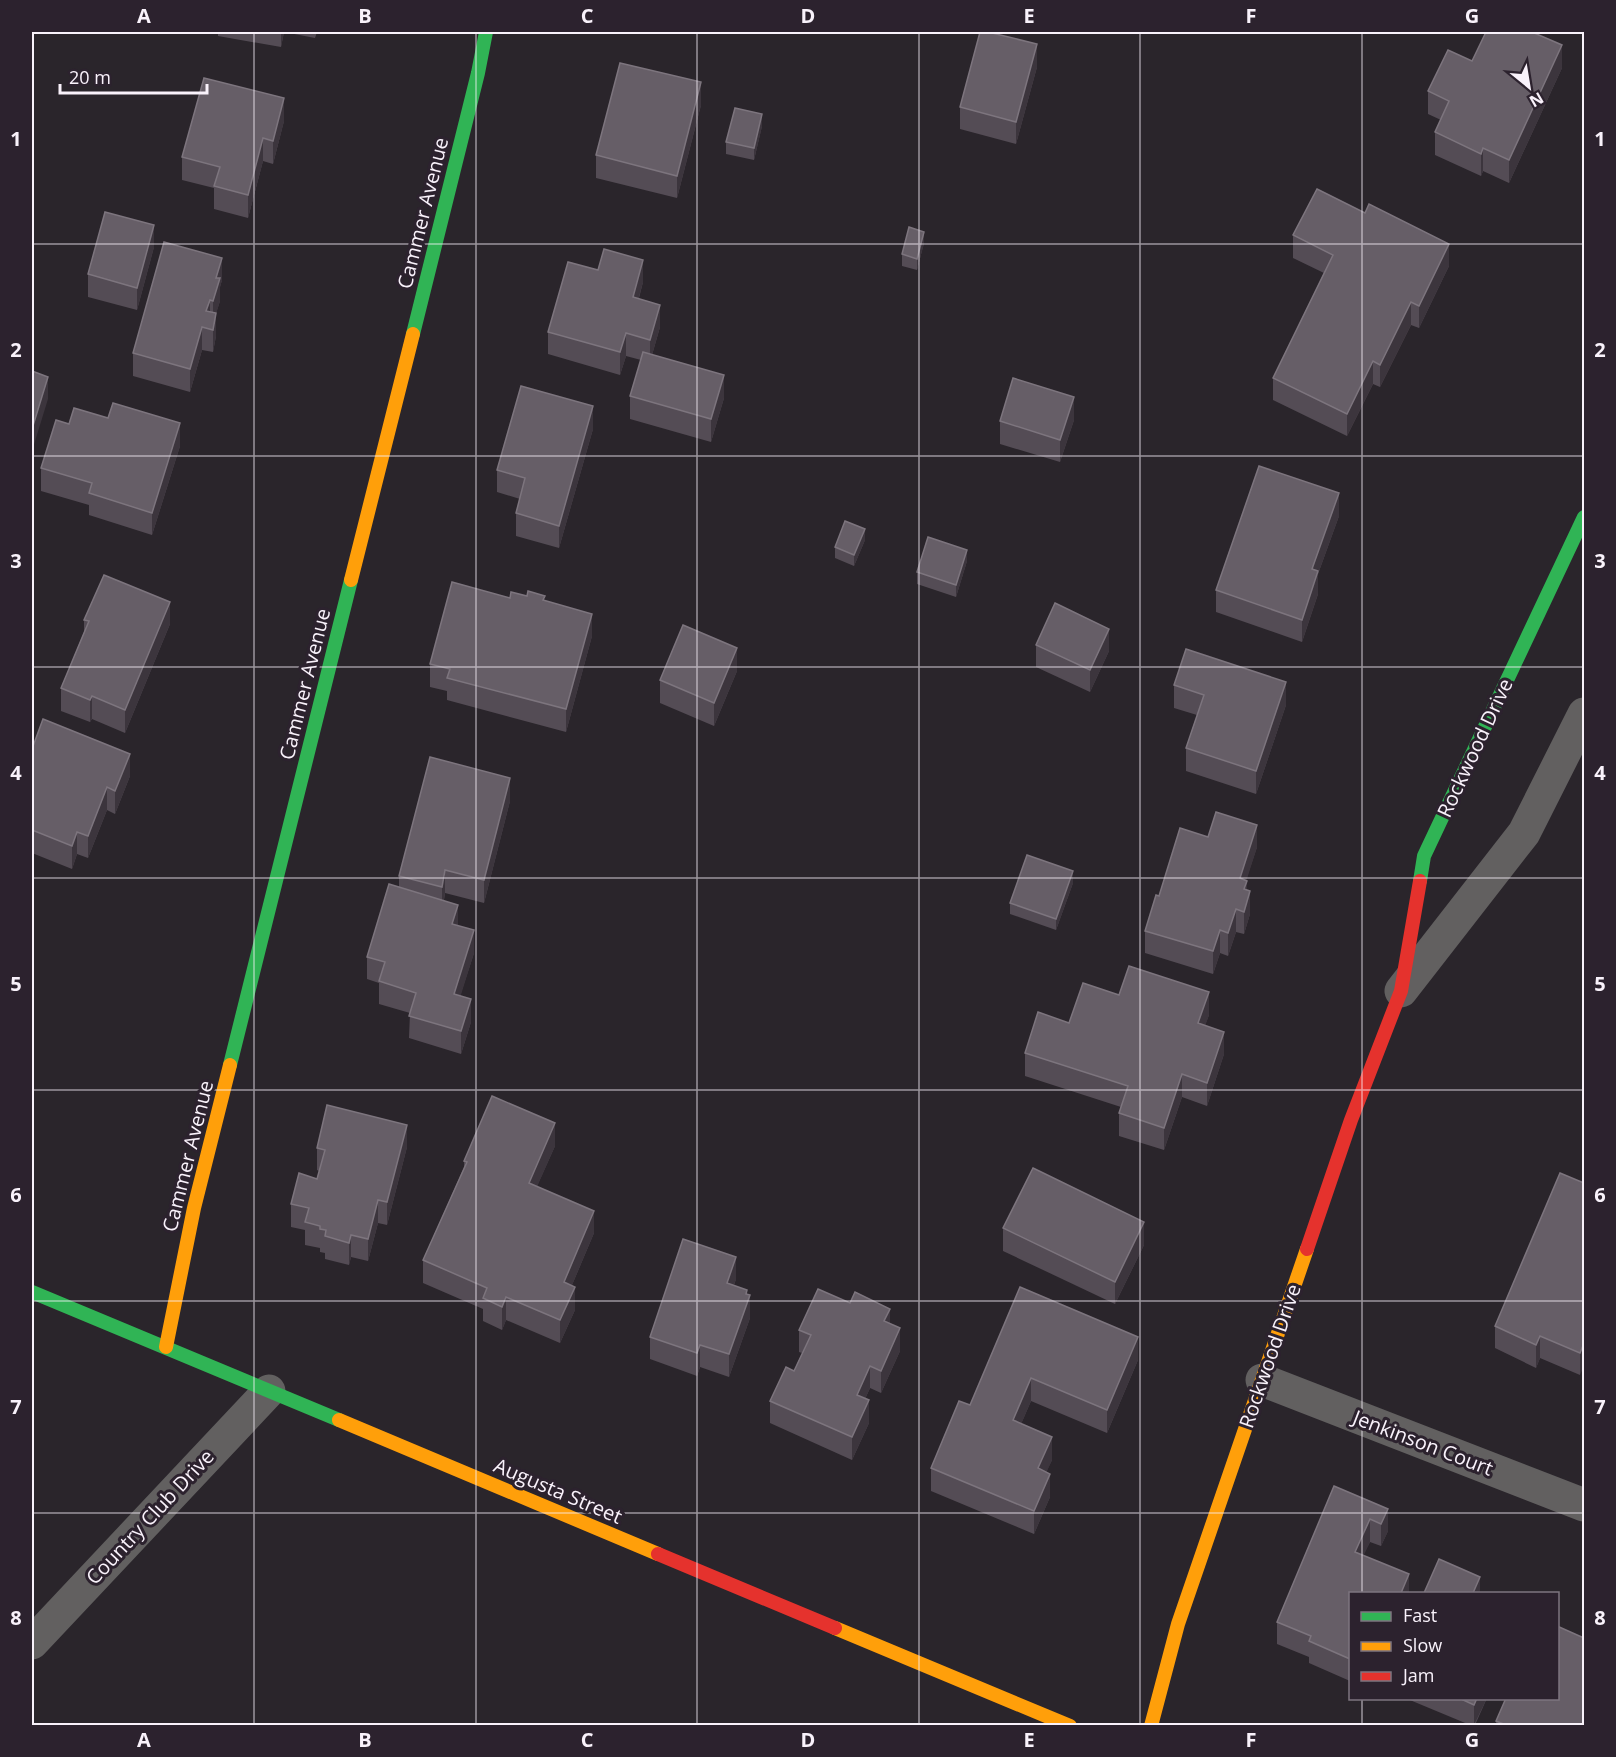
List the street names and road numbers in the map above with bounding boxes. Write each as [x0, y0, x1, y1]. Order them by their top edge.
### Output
street label: Cammer Avenue [391, 134, 454, 291]
street label: Cammer Avenue [273, 605, 336, 762]
street label: Rockwood Drive [1431, 674, 1519, 822]
street label: Cammer Avenue [156, 1077, 219, 1234]
street label: Rockwood Drive [1232, 1280, 1307, 1431]
street label: Jenkinson Court [1347, 1403, 1497, 1482]
street label: Country Club Drive [80, 1443, 220, 1590]
street label: Augusta Street [490, 1451, 626, 1530]

